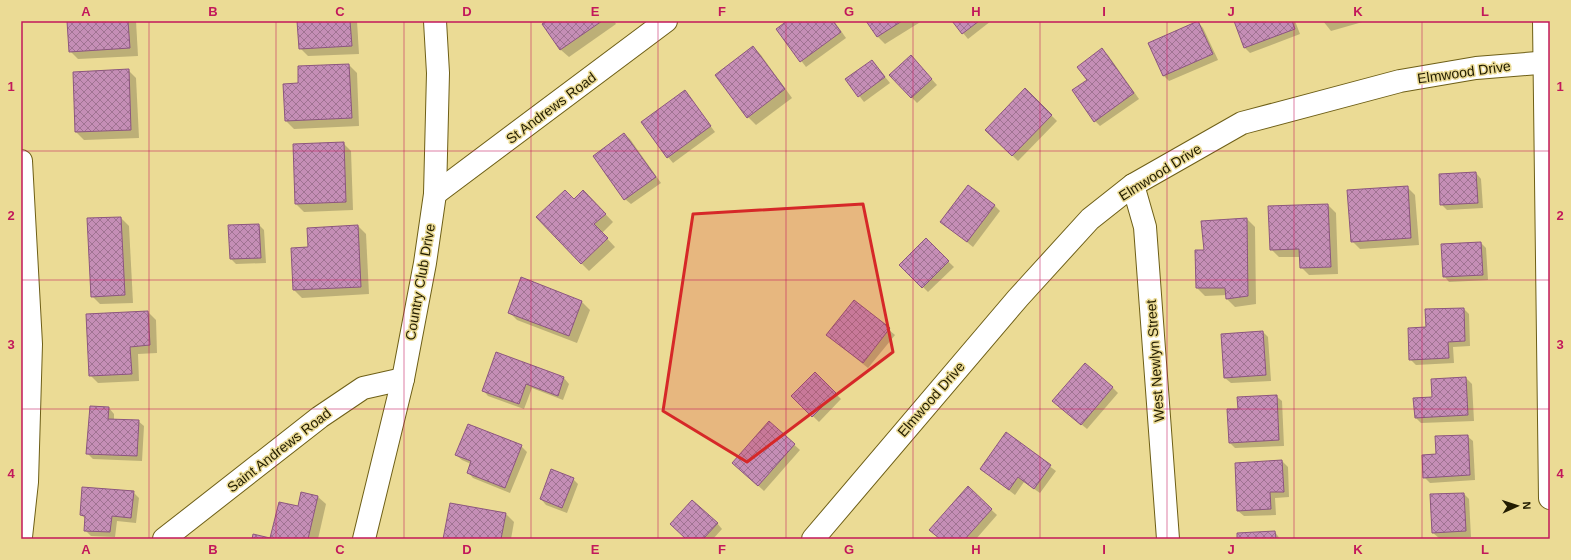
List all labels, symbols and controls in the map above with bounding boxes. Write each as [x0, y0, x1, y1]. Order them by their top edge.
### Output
text: A [81, 4, 91, 19]
text: B [208, 4, 218, 19]
text: C [335, 4, 345, 19]
text: D [462, 4, 472, 19]
text: E [591, 4, 600, 19]
text: F [718, 4, 726, 19]
text: G [844, 4, 854, 19]
text: H [971, 4, 981, 19]
text: I [1102, 4, 1106, 19]
text: J [1227, 4, 1235, 19]
text: K [1353, 4, 1363, 19]
text: L [1481, 4, 1489, 19]
street label: Elmwood Drive [1416, 57, 1512, 86]
street label: St Andrews Road [503, 69, 599, 147]
text: 1 [7, 79, 15, 94]
text: 1 [1556, 79, 1564, 94]
street label: Elmwood Drive [1116, 140, 1204, 204]
text: 2 [7, 208, 15, 223]
text: 2 [1556, 208, 1564, 223]
street label: Country Club Drive [402, 222, 438, 342]
street label: West Newlyn Street [1143, 299, 1167, 423]
text: 3 [7, 337, 15, 352]
text: 3 [1556, 337, 1564, 352]
street label: Elmwood Drive [894, 358, 968, 440]
street label: Saint Andrews Road [224, 405, 334, 495]
text: 4 [7, 466, 15, 481]
text: 4 [1556, 466, 1564, 481]
north arrow [1497, 486, 1537, 526]
text: N [1521, 501, 1533, 510]
text: A [81, 542, 91, 557]
text: B [208, 542, 218, 557]
text: C [335, 542, 345, 557]
text: D [462, 542, 472, 557]
text: E [591, 542, 600, 557]
text: F [718, 542, 726, 557]
text: G [844, 542, 854, 557]
text: H [971, 542, 981, 557]
text: I [1102, 542, 1106, 557]
text: J [1227, 542, 1235, 557]
text: K [1353, 542, 1363, 557]
text: L [1481, 542, 1489, 557]

